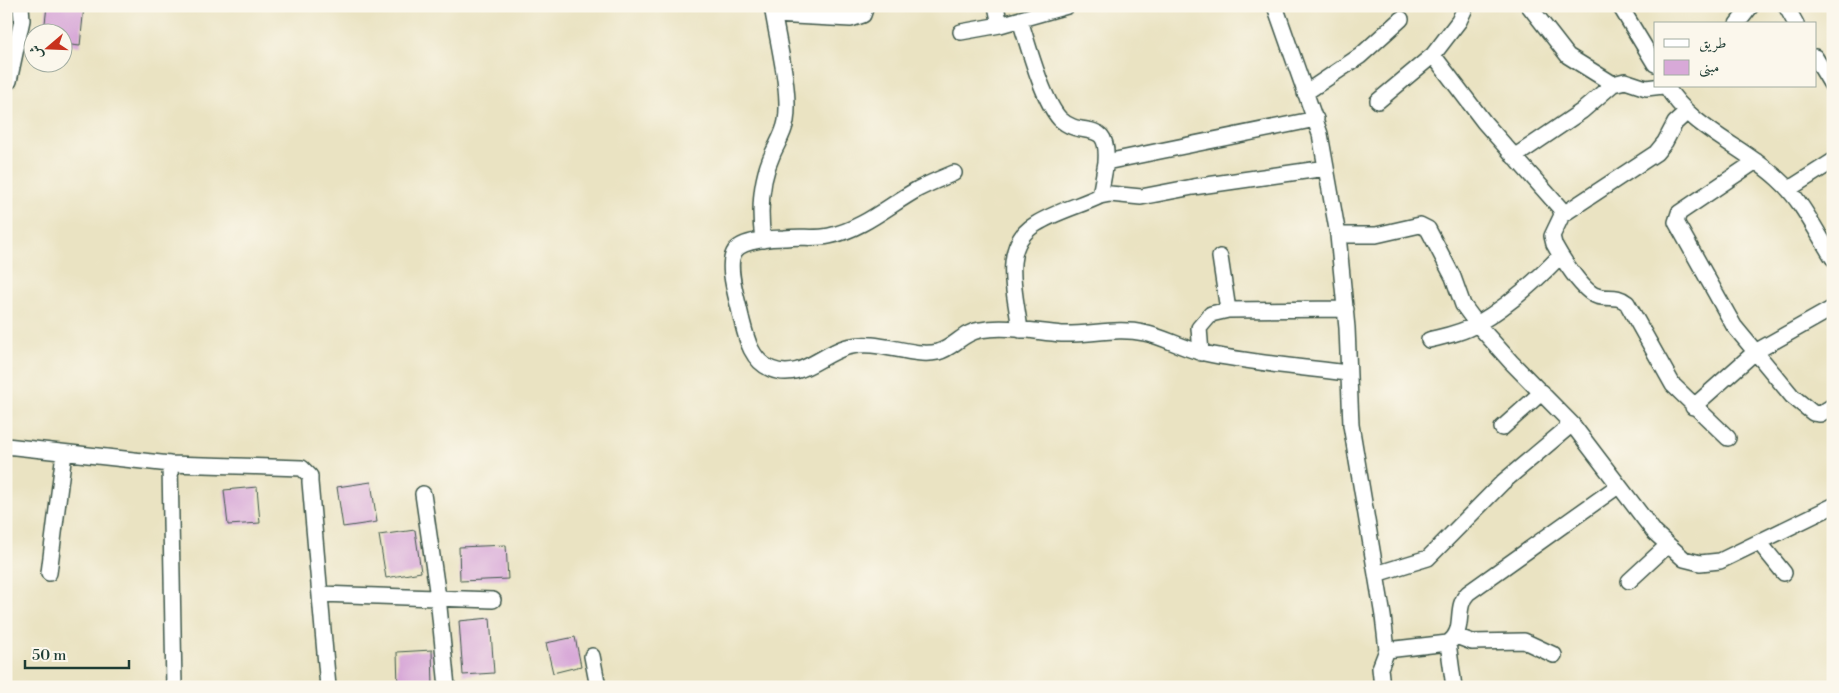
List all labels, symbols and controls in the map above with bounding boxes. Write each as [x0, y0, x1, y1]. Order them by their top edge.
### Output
north arrow [22, 22, 72, 72]
legend [1654, 22, 1816, 88]
text: طريق [1699, 34, 1726, 53]
text: ش [26, 42, 47, 61]
text: مبنى [1699, 58, 1719, 78]
scale bar [25, 638, 129, 670]
text: 50 m [32, 646, 66, 665]

